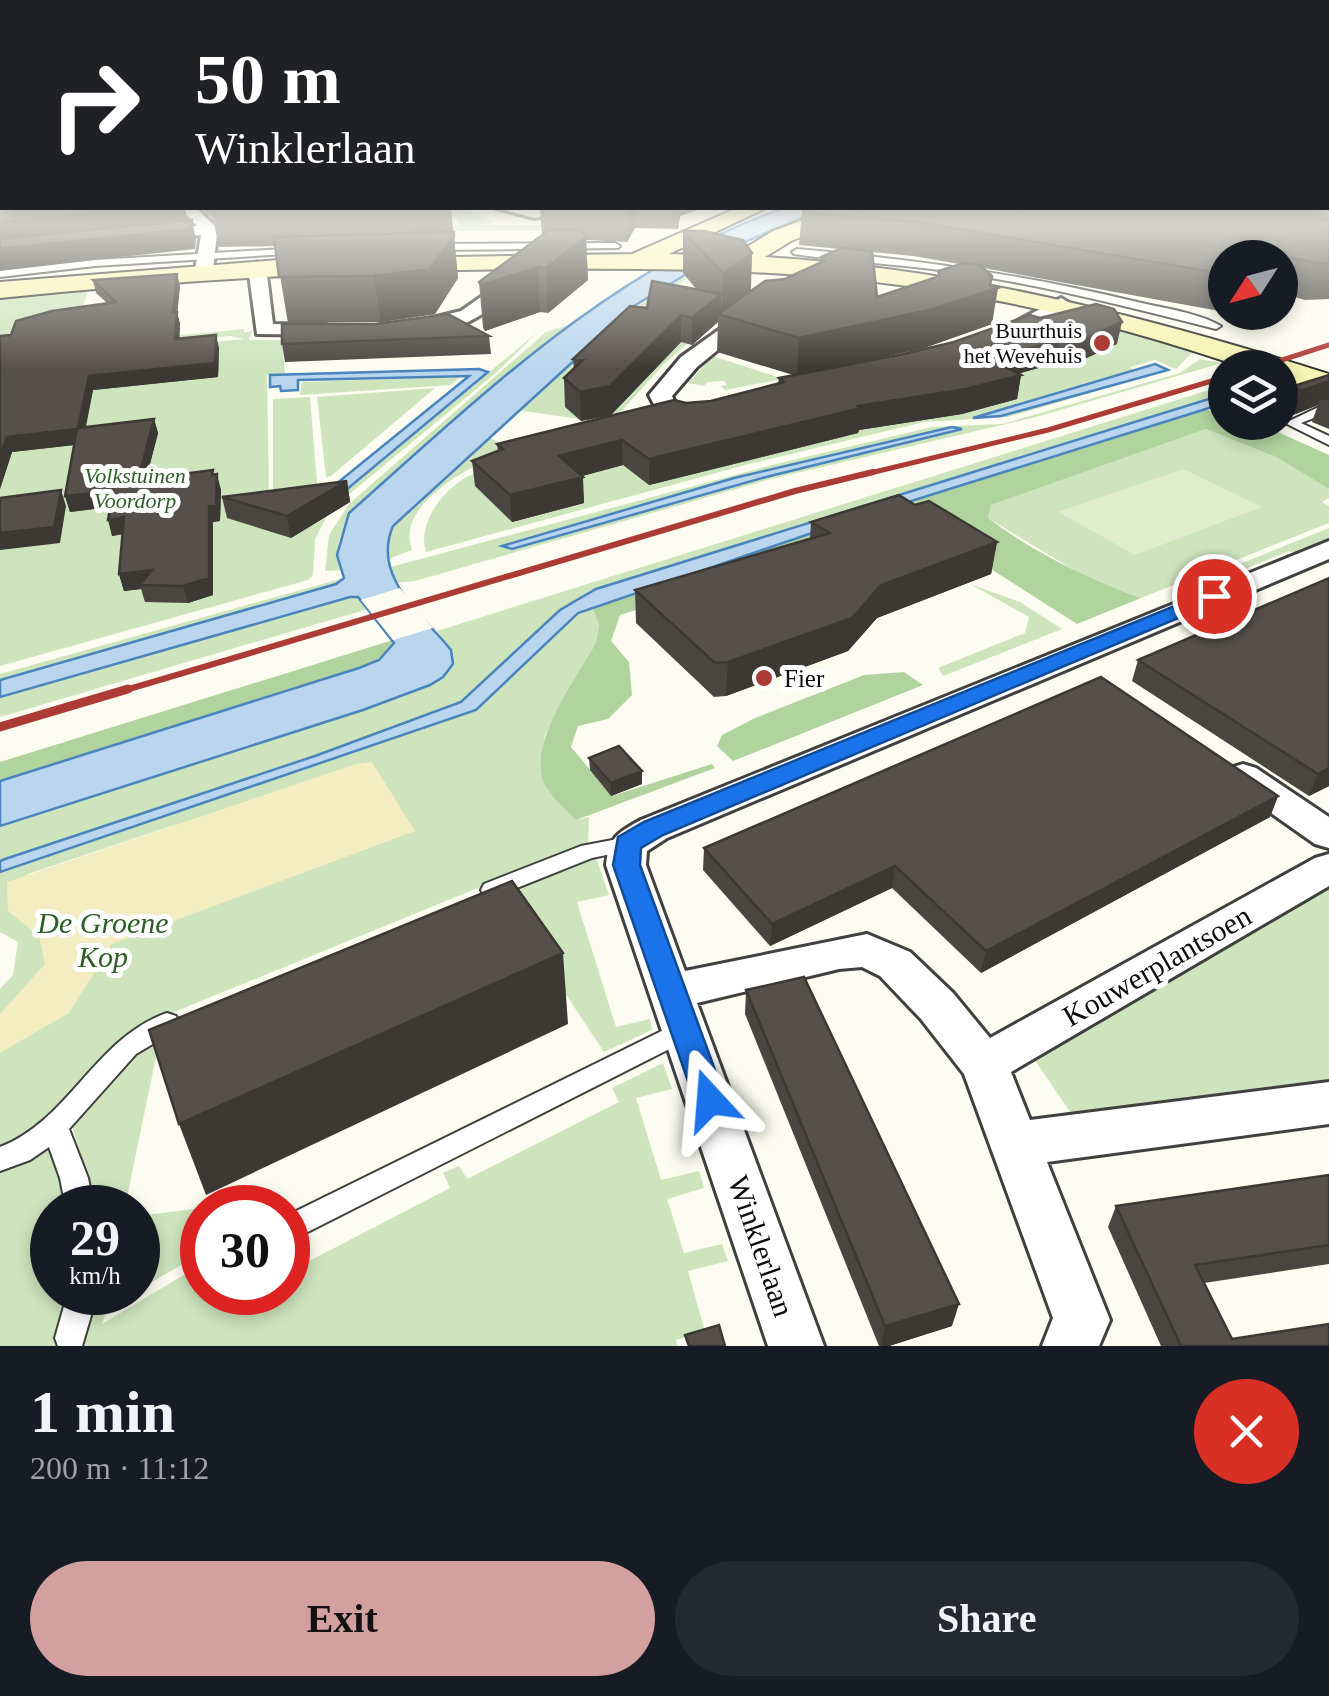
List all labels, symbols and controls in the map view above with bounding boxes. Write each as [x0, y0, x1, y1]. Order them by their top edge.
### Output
icon: right [30, 40, 160, 170]
text: 50 m [195, 41, 341, 118]
text: Winklerlaan [195, 123, 416, 173]
north arrow [1208, 240, 1298, 330]
map controls [1208, 240, 1298, 440]
place label: Buurthuis het Wevehuis [964, 318, 1082, 368]
marker: Buurthuis het Wevehuis [1091, 332, 1113, 354]
button: layers [1208, 350, 1298, 440]
park label: Volkstuinen Voordorp [84, 463, 186, 513]
pin [1172, 554, 1257, 639]
icon: arrive [1187, 569, 1242, 624]
place label: Fier [784, 665, 825, 692]
marker: Fier [753, 667, 775, 689]
street label: Kouwerplantsoen [1057, 898, 1257, 1033]
park label: De Groene Kop [36, 906, 169, 973]
position arrow [658, 1048, 762, 1152]
street label: Winklerlaan [722, 1171, 801, 1321]
speed limit sign: 30 [180, 1185, 310, 1315]
text: 29 [70, 1210, 120, 1266]
text: km/h [69, 1262, 121, 1289]
text: 1 min [30, 1379, 175, 1445]
button: close [1194, 1379, 1299, 1484]
text: 200 m · 11:12 [30, 1450, 209, 1486]
button: Exit [30, 1561, 655, 1676]
button: Share [675, 1561, 1299, 1676]

